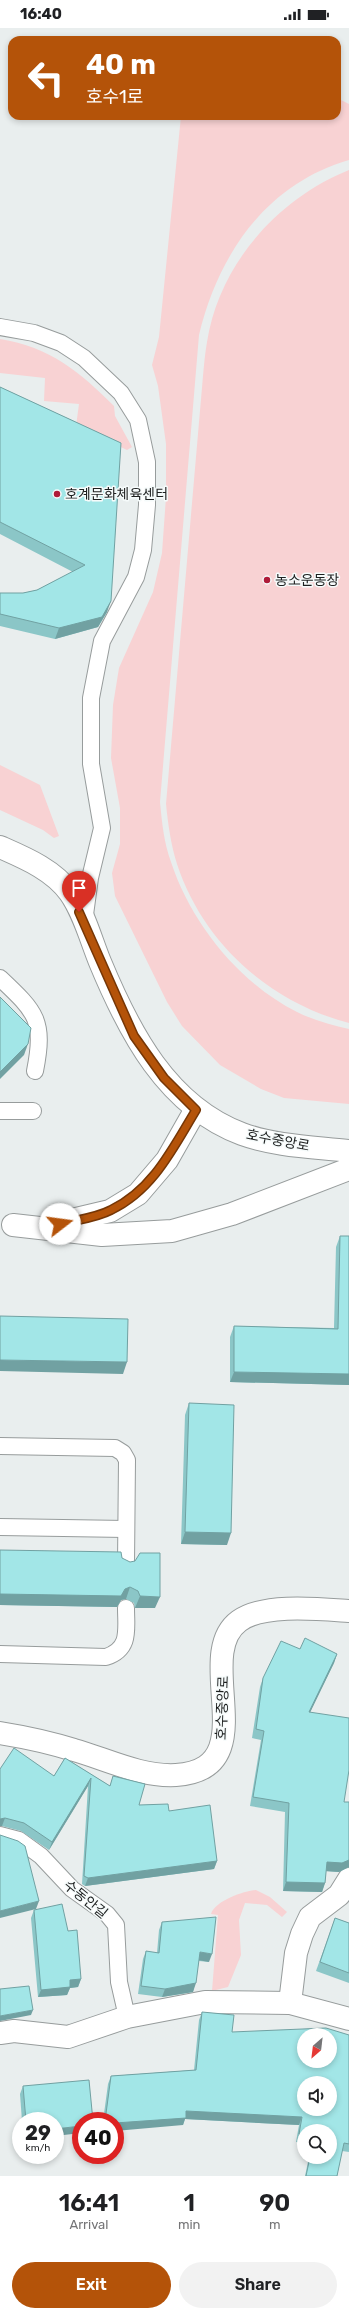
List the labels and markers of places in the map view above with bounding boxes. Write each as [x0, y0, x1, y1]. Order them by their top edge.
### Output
place label: 호계문화체육센터 [65, 486, 168, 503]
marker: 호계문화체육센터 [52, 489, 62, 499]
place label: 농소운동장 [275, 572, 340, 589]
marker: 농소운동장 [262, 575, 272, 585]
pin [62, 871, 96, 912]

